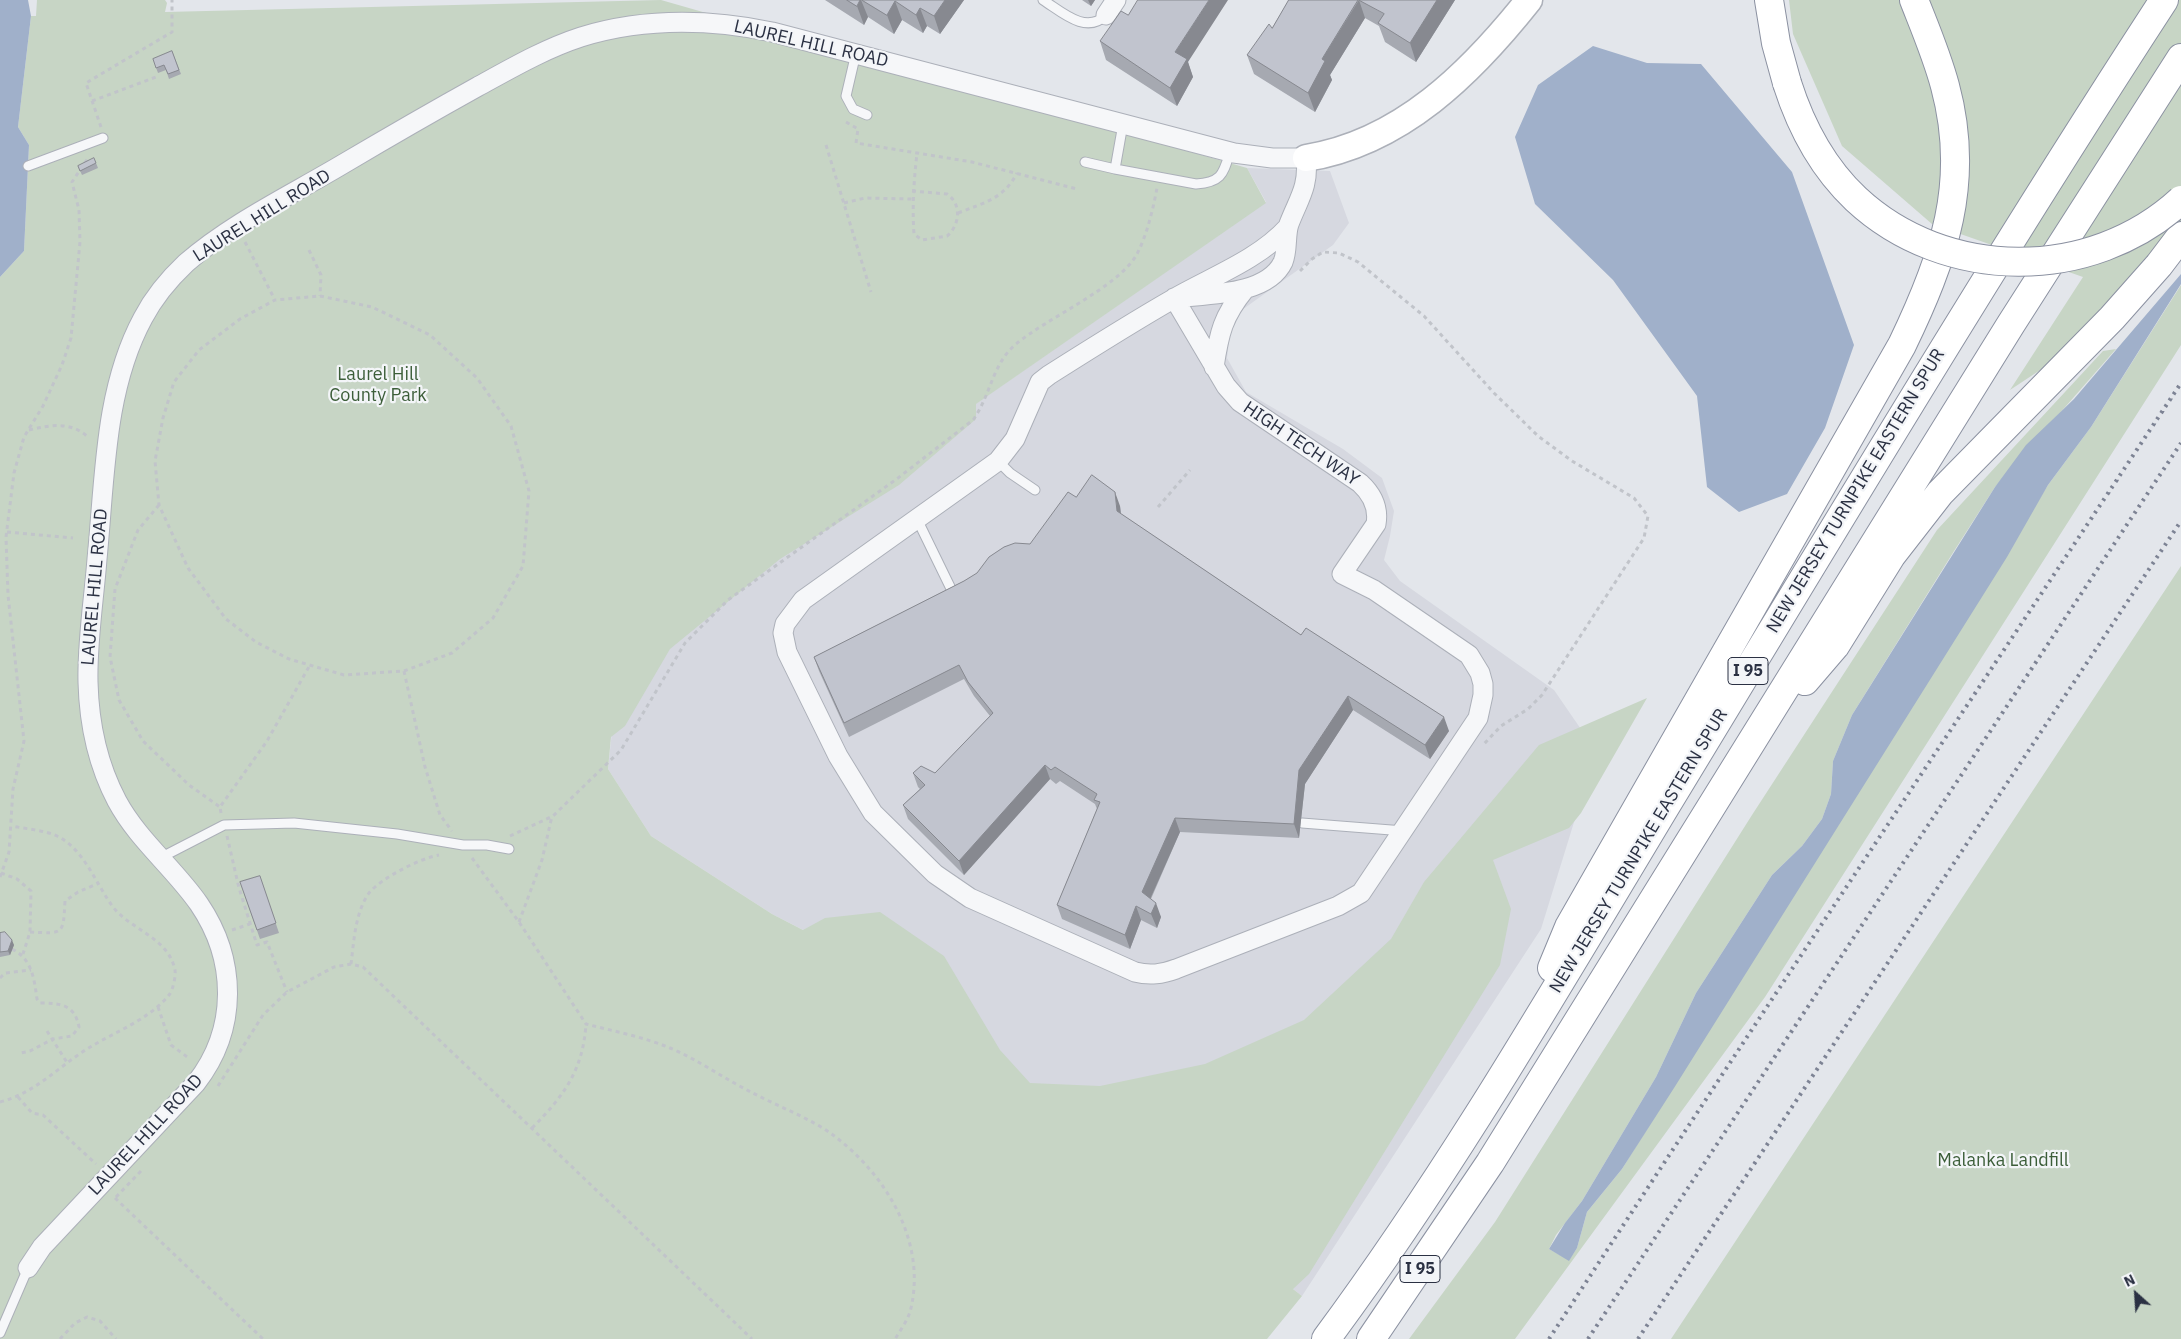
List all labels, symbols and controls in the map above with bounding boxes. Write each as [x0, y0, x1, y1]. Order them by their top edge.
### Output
street label: LAUREL HILL ROAD [732, 16, 890, 72]
street label: LAUREL HILL ROAD [189, 165, 335, 267]
street label: NEW JERSEY TURNPIKE EASTERN SPUR [1762, 345, 1950, 637]
park label: Laurel Hill County Park [329, 364, 427, 406]
street label: HIGH TECH WAY [1239, 397, 1363, 491]
street label: LAUREL HILL ROAD [77, 507, 113, 667]
road number: I 95 [1728, 658, 1768, 684]
street label: NEW JERSEY TURNPIKE EASTERN SPUR [1545, 705, 1733, 997]
street label: LAUREL HILL ROAD [84, 1070, 208, 1200]
park label: Malanka Landfill [1937, 1150, 2069, 1172]
road number: I 95 [1400, 1256, 1440, 1282]
north arrow [2111, 1269, 2161, 1319]
text: N [2121, 1270, 2138, 1291]

